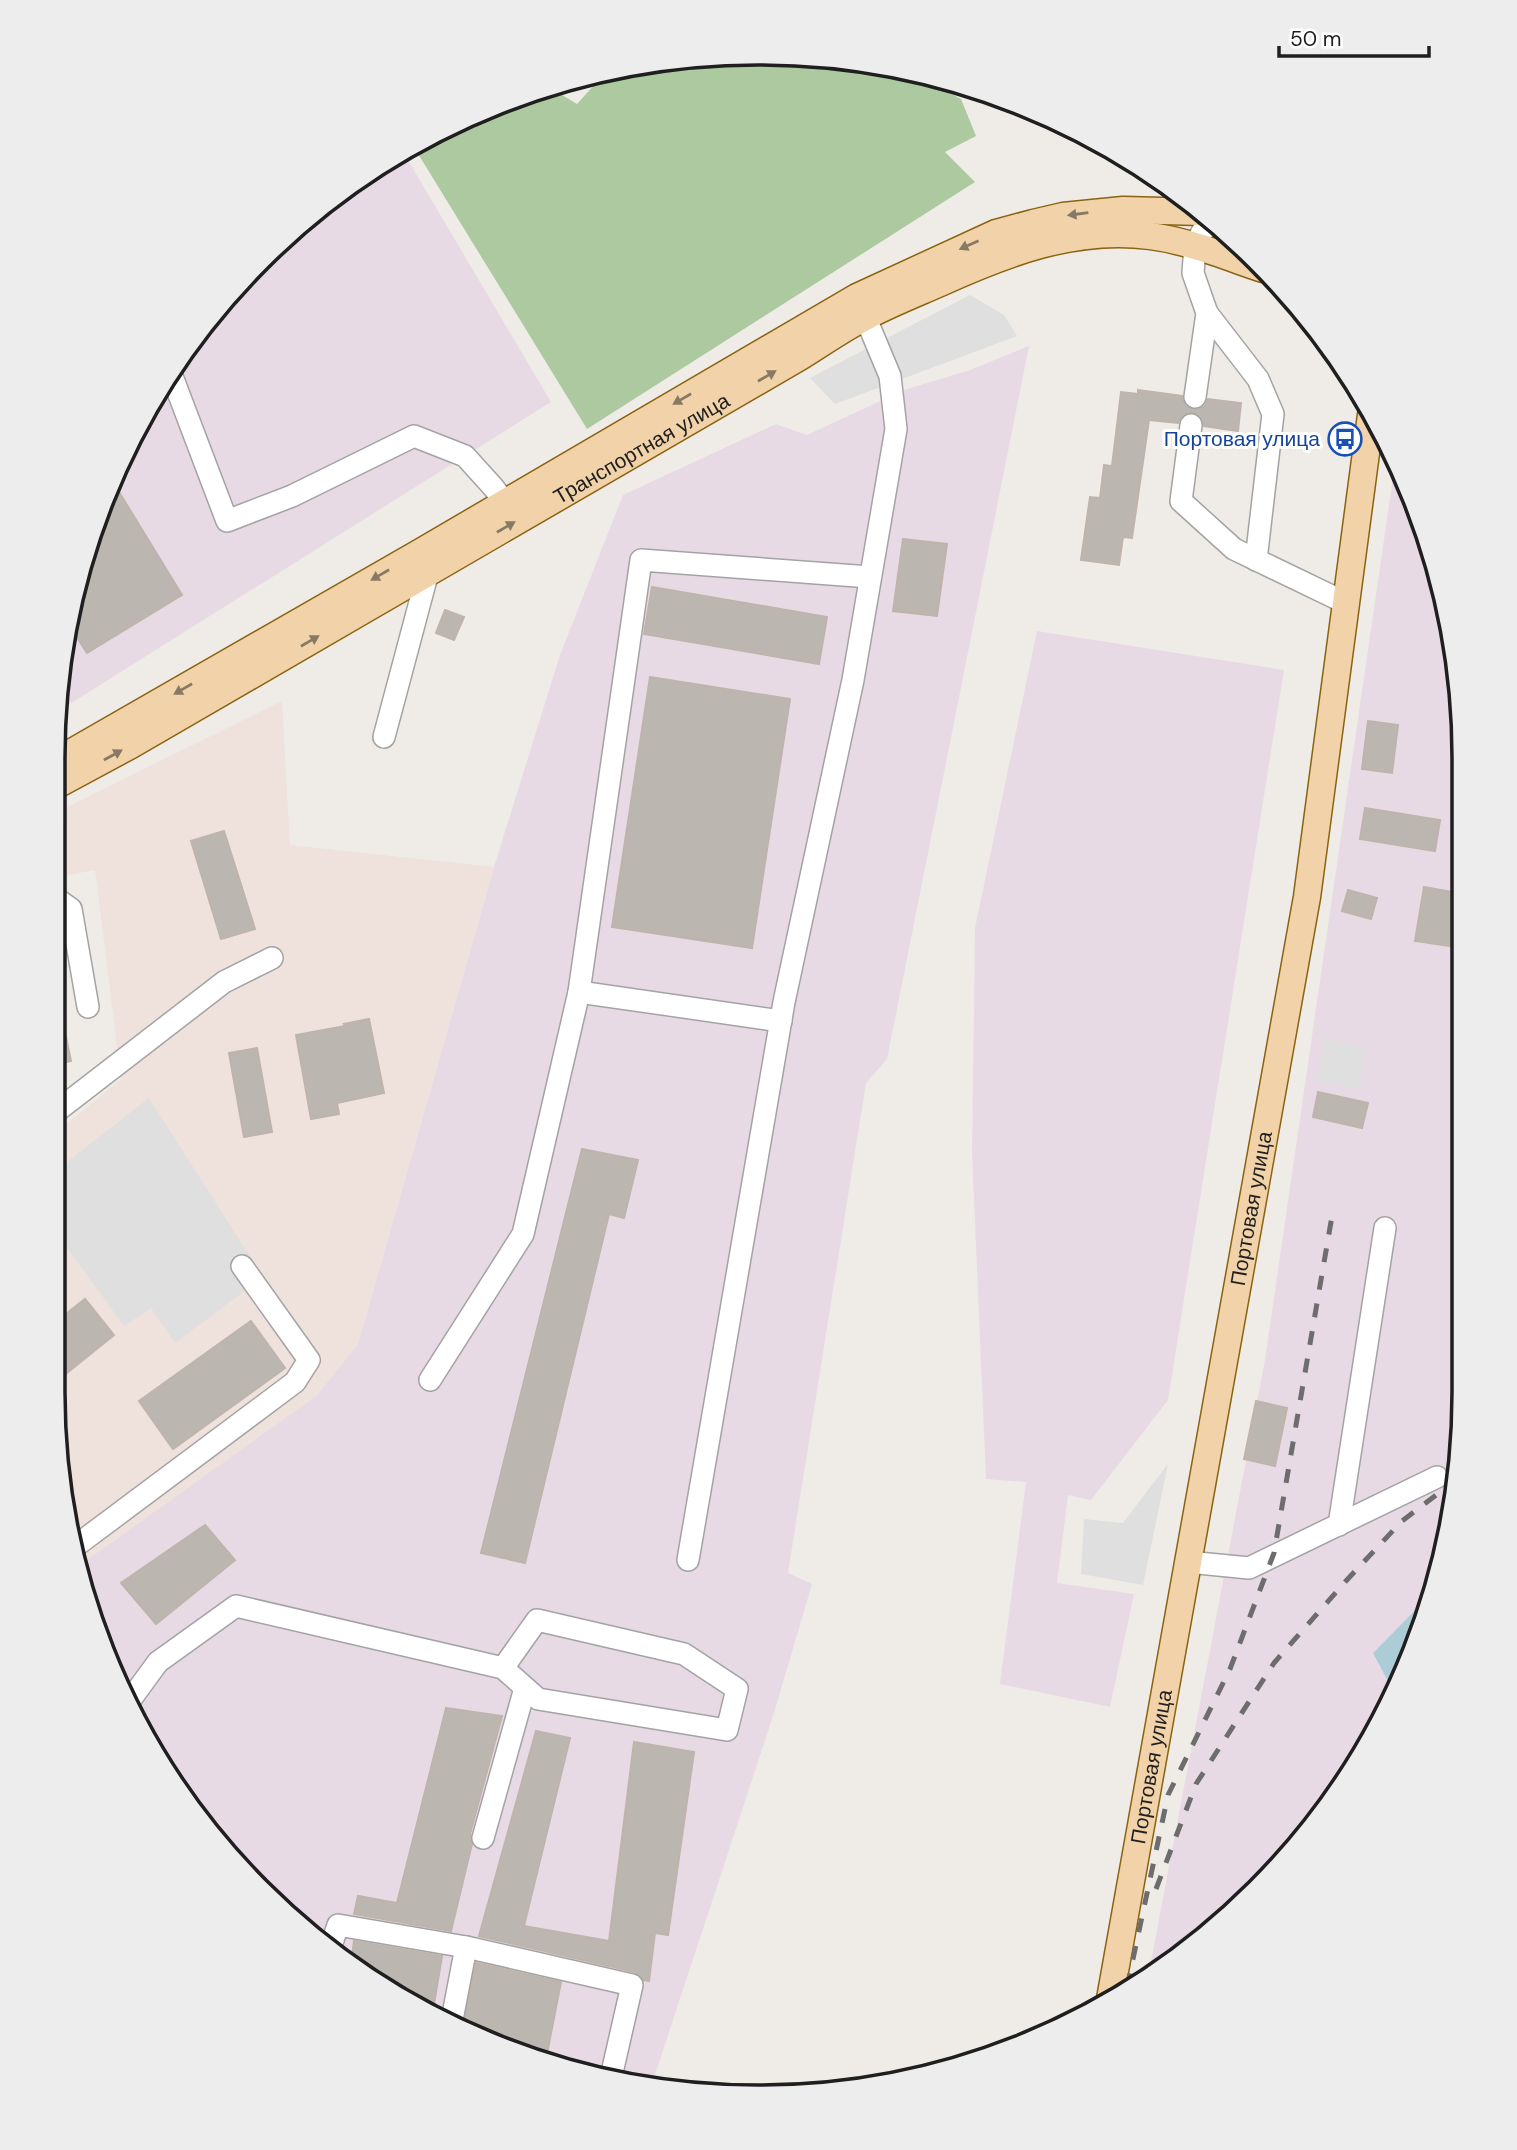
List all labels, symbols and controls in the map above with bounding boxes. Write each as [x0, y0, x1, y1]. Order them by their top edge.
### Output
scale bar [1279, 14, 1430, 58]
text: 50 m [1290, 25, 1341, 53]
one-way arrow [1067, 209, 1089, 220]
one-way arrow [958, 240, 979, 251]
one-way arrow [757, 370, 776, 382]
street label: Транспортная улица [549, 386, 735, 511]
one-way arrow [673, 393, 692, 405]
bus stop icon: Портовая улица [1326, 420, 1364, 458]
place label: Портовая улица [1164, 425, 1320, 453]
one-way arrow [497, 521, 516, 533]
one-way arrow [370, 569, 389, 581]
one-way arrow [300, 635, 319, 647]
one-way arrow [173, 683, 192, 695]
one-way arrow [103, 749, 122, 761]
street label: Портовая улица [1224, 1129, 1279, 1288]
street label: Портовая улица [1124, 1687, 1179, 1846]

